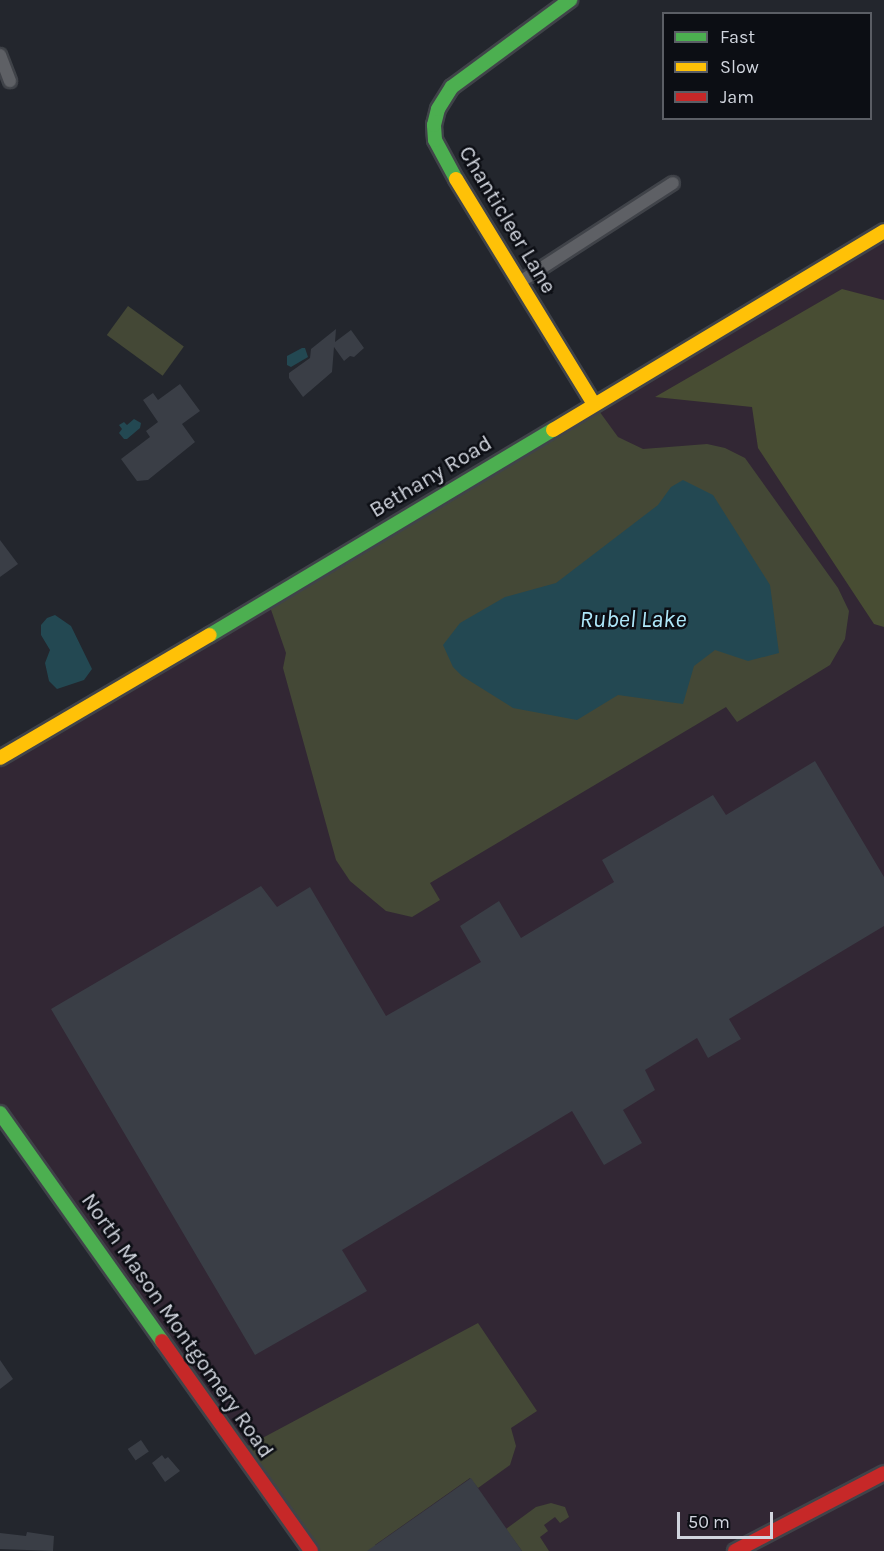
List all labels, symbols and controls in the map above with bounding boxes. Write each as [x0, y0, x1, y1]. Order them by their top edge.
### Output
legend [662, 12, 872, 120]
text: Fast [720, 26, 755, 48]
text: Slow [720, 56, 759, 78]
text: Jam [720, 86, 754, 108]
street label: Chanticleer Lane [453, 142, 561, 298]
street label: Bethany Road [365, 430, 497, 524]
water label: Rubel Lake [580, 606, 686, 634]
street label: North Mason Montgomery Road [75, 1189, 279, 1463]
scale bar [680, 1500, 776, 1538]
text: 50 m [688, 1511, 730, 1533]

